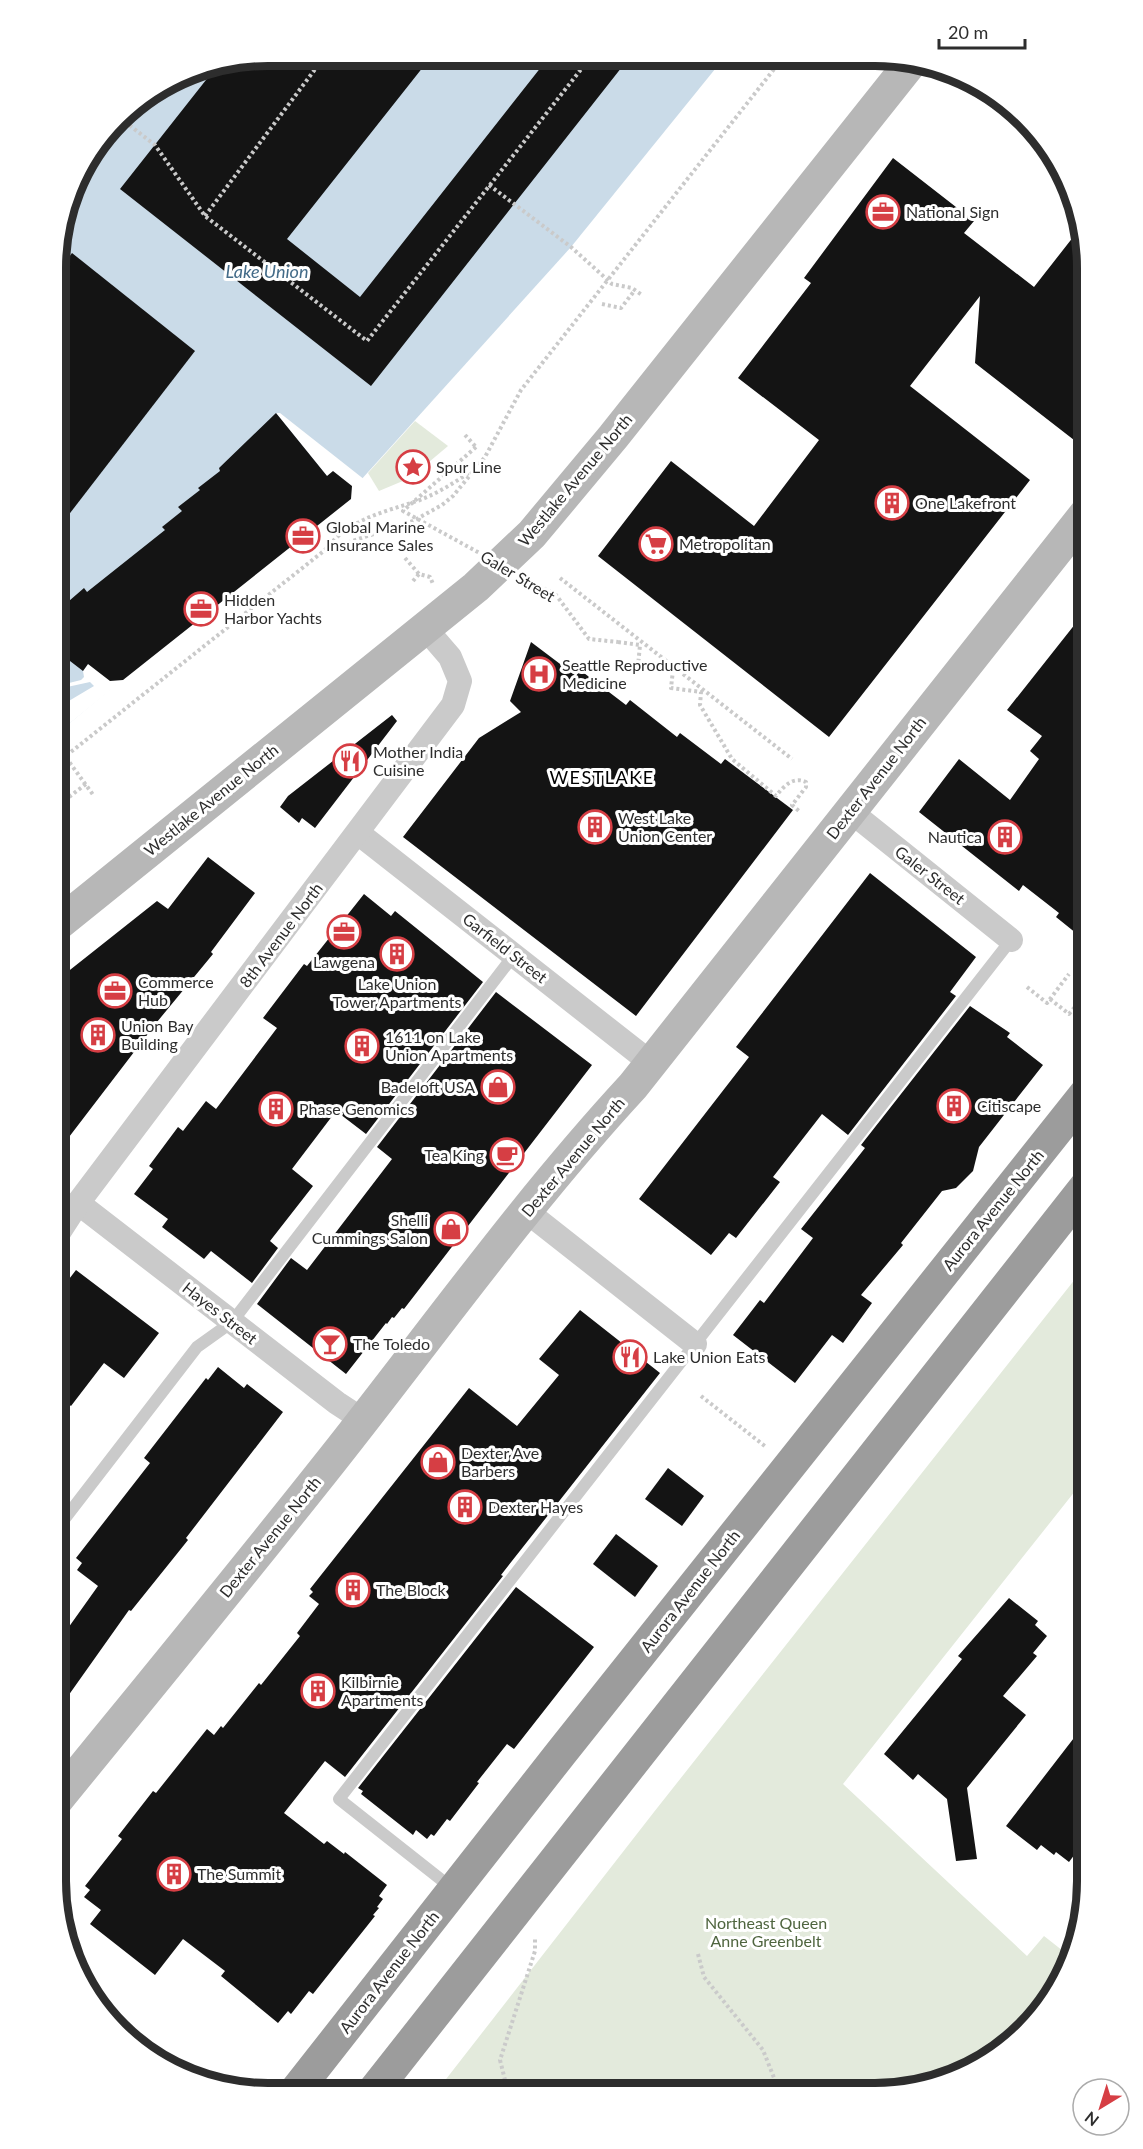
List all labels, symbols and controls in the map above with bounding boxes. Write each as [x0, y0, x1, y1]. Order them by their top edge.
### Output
scale bar [939, 12, 1024, 50]
text: 20 m [948, 21, 988, 43]
office icon: National Sign [865, 194, 901, 230]
place label: National Sign [906, 202, 999, 221]
water label: Lake Union [226, 260, 308, 282]
street label: Westlake Avenue North [514, 410, 635, 550]
place icon: Spur Line [395, 449, 431, 485]
place label: Spur Line [436, 457, 501, 476]
building icon: One Lakefront [874, 485, 910, 521]
place label: One Lakefront [915, 493, 1016, 512]
place label: Global Marine Insurance Sales [326, 517, 433, 554]
office icon: Global Marine Insurance Sales [285, 518, 321, 554]
supermarket icon: Metropolitan [638, 526, 674, 562]
place label: Metropolitan [679, 534, 771, 553]
street label: Galer Street [478, 546, 559, 605]
place label: Hidden Harbor Yachts [224, 590, 322, 627]
office icon: Hidden Harbor Yachts [183, 591, 219, 627]
place label: Seattle Reproductive Medicine [562, 655, 708, 692]
hospital icon: Seattle Reproductive Medicine [521, 656, 557, 692]
street label: Dexter Avenue North [822, 713, 929, 843]
street label: Westlake Avenue North [140, 740, 281, 859]
place label: Mother India Cuisine [373, 742, 463, 779]
restaurant icon: Mother India Cuisine [332, 743, 368, 779]
district label: WESTLAKE [549, 766, 655, 788]
place label: West Lake Union Center [618, 808, 712, 845]
building icon: West Lake Union Center [577, 809, 613, 845]
building icon: Nautica [987, 819, 1023, 855]
place label: Nautica [928, 827, 982, 846]
street label: Galer Street [892, 841, 969, 908]
street label: 8th Avenue North [235, 879, 326, 991]
street label: Garfield Street [459, 909, 552, 987]
office icon: Lawgena [326, 914, 362, 950]
building icon: Lake Union Tower Apartments [379, 936, 415, 972]
place label: Lawgena [313, 952, 375, 971]
place label: Commerce Hub [138, 972, 214, 1009]
office icon: Commerce Hub [97, 973, 133, 1009]
place label: Lake Union Tower Apartments [333, 974, 461, 1011]
place label: Union Bay Building [121, 1016, 194, 1053]
building icon: Union Bay Building [80, 1017, 116, 1053]
place label: 1611 on Lake Union Apartments [385, 1027, 513, 1064]
building icon: 1611 on Lake Union Apartments [344, 1028, 380, 1064]
shop icon: Badeloft USA [480, 1069, 516, 1105]
place label: Badeloft USA [381, 1077, 475, 1096]
building icon: Citiscape [936, 1088, 972, 1124]
building icon: Phase Genomics [258, 1091, 294, 1127]
street label: Dexter Avenue North [517, 1093, 628, 1220]
place label: Citiscape [977, 1096, 1041, 1115]
place label: Phase Genomics [299, 1099, 415, 1118]
cafe icon: Tea King [489, 1137, 525, 1173]
place label: Tea King [424, 1145, 484, 1164]
street label: Aurora Avenue North [938, 1145, 1047, 1274]
place label: Shelli Cummings Salon [312, 1210, 428, 1247]
shop icon: Shelli Cummings Salon [433, 1211, 469, 1247]
street label: Hayes Street [179, 1278, 262, 1348]
bar icon: The Toledo [312, 1326, 348, 1362]
place label: The Toledo [353, 1334, 430, 1353]
restaurant icon: Lake Union Eats [612, 1339, 648, 1375]
place label: Lake Union Eats [653, 1347, 766, 1366]
place label: Dexter Ave Barbers [461, 1443, 539, 1480]
shop icon: Dexter Ave Barbers [420, 1444, 456, 1480]
street label: Dexter Avenue North [215, 1472, 324, 1601]
building icon: Dexter Hayes [447, 1489, 483, 1525]
place label: Dexter Hayes [488, 1497, 583, 1516]
street label: Aurora Avenue North [636, 1526, 743, 1656]
building icon: The Block [335, 1572, 371, 1608]
place label: The Block [376, 1580, 446, 1599]
place label: Kilbirnie Apartments [341, 1672, 423, 1709]
building icon: Kilbirnie Apartments [300, 1673, 336, 1709]
building icon: The Summit [156, 1856, 192, 1892]
place label: The Summit [197, 1864, 281, 1883]
street label: Aurora Avenue North [335, 1907, 442, 2037]
park label: Northeast Queen Anne Greenbelt [705, 1913, 827, 1950]
north arrow [1071, 2077, 1131, 2137]
text: N [1081, 2108, 1102, 2130]

